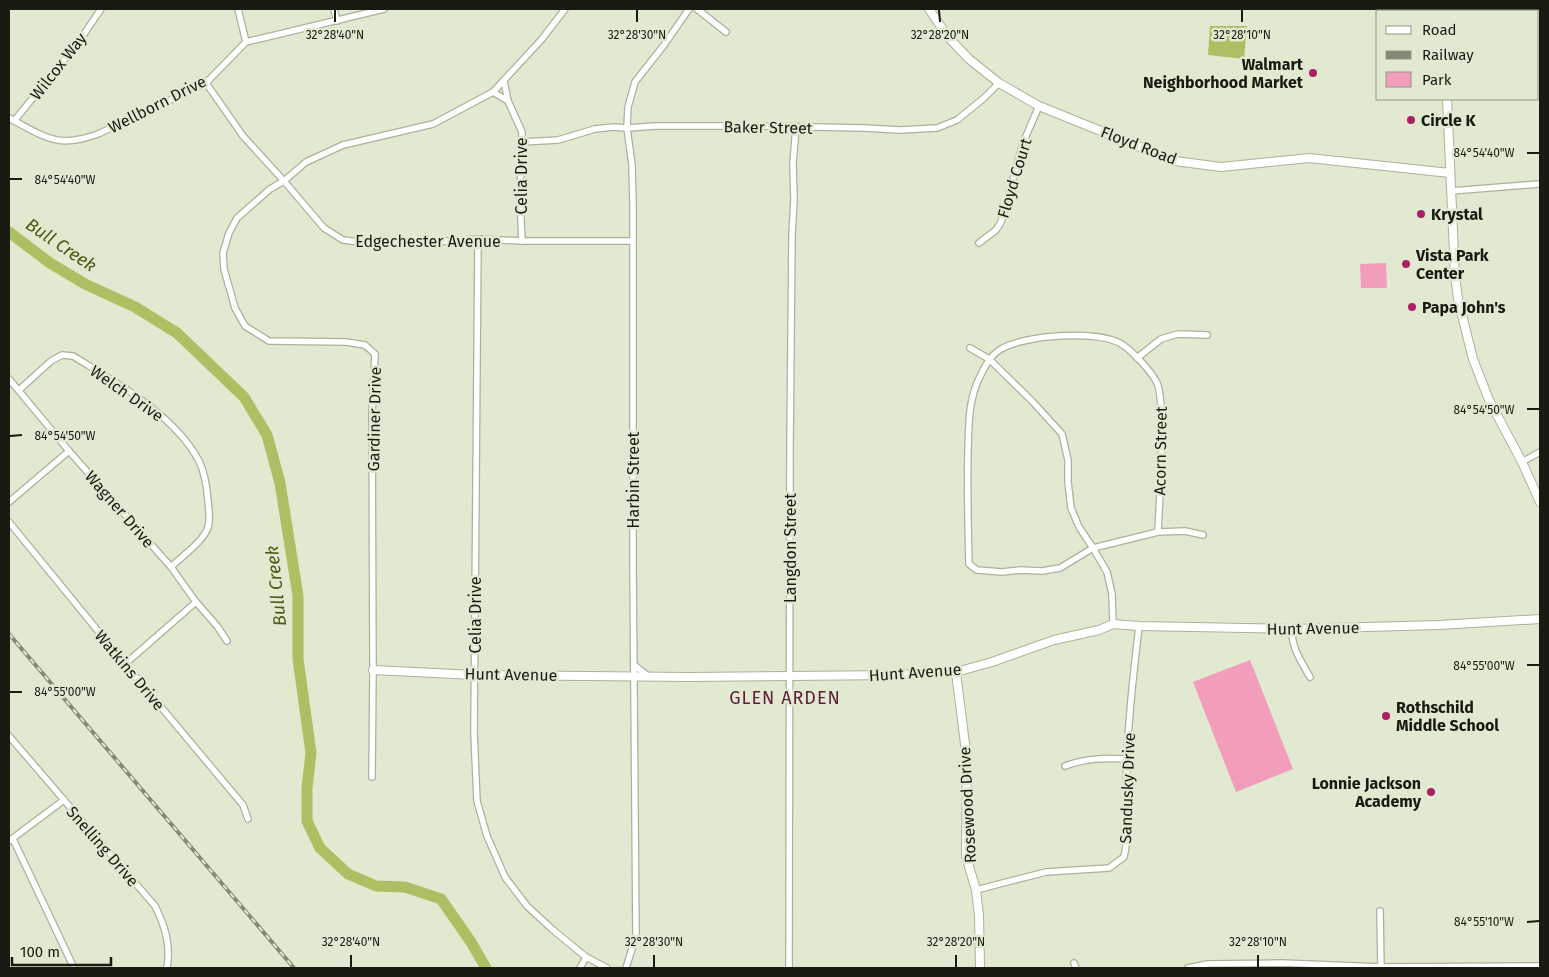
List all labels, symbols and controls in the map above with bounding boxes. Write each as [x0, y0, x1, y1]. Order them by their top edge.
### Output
legend [1376, 10, 1539, 100]
text: Road [1422, 21, 1457, 39]
text: 32°28'40"N [306, 28, 364, 42]
text: 32°28'30"N [608, 28, 666, 42]
text: 32°28'20"N [911, 28, 969, 42]
text: 32°28'10"N [1213, 28, 1271, 42]
street label: Wilcox Way [26, 29, 91, 104]
text: Railway [1422, 46, 1474, 64]
place label: Walmart Neighborhood Market [1143, 55, 1304, 92]
marker: Walmart Neighborhood Market [1307, 67, 1319, 79]
text: Park [1422, 71, 1452, 89]
street label: Wellborn Drive [105, 72, 209, 137]
place label: Circle K [1421, 111, 1477, 130]
marker: Circle K [1405, 114, 1417, 126]
street label: Baker Street [723, 117, 813, 138]
street label: Floyd Road [1098, 122, 1180, 169]
street label: Floyd Court [993, 136, 1036, 220]
street label: Celia Drive [512, 137, 531, 215]
text: 84°54'40"W [1454, 146, 1515, 160]
text: 84°54'40"W [35, 173, 96, 187]
place label: Krystal [1431, 205, 1483, 224]
marker: Krystal [1415, 208, 1427, 220]
water label: Bull Creek [21, 213, 101, 277]
street label: Edgechester Avenue [355, 232, 501, 251]
place label: Vista Park Center [1415, 246, 1489, 283]
marker: Vista Park Center [1400, 258, 1412, 270]
place label: Papa John's [1422, 298, 1506, 317]
marker: Papa John's [1406, 301, 1418, 313]
street label: Welch Drive [86, 361, 167, 426]
street label: Gardiner Drive [364, 367, 385, 471]
text: 84°54'50"W [1454, 403, 1515, 417]
street label: Acorn Street [1150, 406, 1171, 496]
text: 84°54'50"W [35, 429, 96, 443]
street label: Harbin Street [624, 431, 643, 528]
street label: Wagner Drive [81, 467, 158, 552]
street label: Langdon Street [781, 493, 800, 603]
water label: Bull Creek [261, 545, 291, 627]
street label: Celia Drive [466, 576, 485, 654]
street label: Hunt Avenue [1266, 618, 1360, 639]
street label: Watkins Drive [91, 626, 169, 714]
text: 84°55'00"W [1453, 659, 1515, 673]
street label: Hunt Avenue [868, 660, 962, 685]
street label: Hunt Avenue [464, 664, 558, 685]
text: 84°55'00"W [34, 685, 96, 699]
district label: GLEN ARDEN [729, 687, 841, 709]
place label: Rothschild Middle School [1396, 698, 1499, 735]
marker: Rothschild Middle School [1380, 710, 1392, 722]
street label: Sandusky Drive [1116, 732, 1139, 844]
street label: Rosewood Drive [955, 746, 980, 864]
place label: Lonnie Jackson Academy [1312, 774, 1422, 811]
marker: Lonnie Jackson Academy [1425, 786, 1437, 798]
street label: Snelling Drive [63, 802, 143, 890]
text: 84°55'10"W [1454, 915, 1514, 929]
scale bar [12, 934, 111, 966]
text: 32°28'40"N [322, 935, 380, 949]
text: 32°28'30"N [625, 935, 683, 949]
text: 32°28'20"N [927, 935, 985, 949]
text: 32°28'10"N [1229, 935, 1287, 949]
text: 100 m [20, 943, 60, 961]

